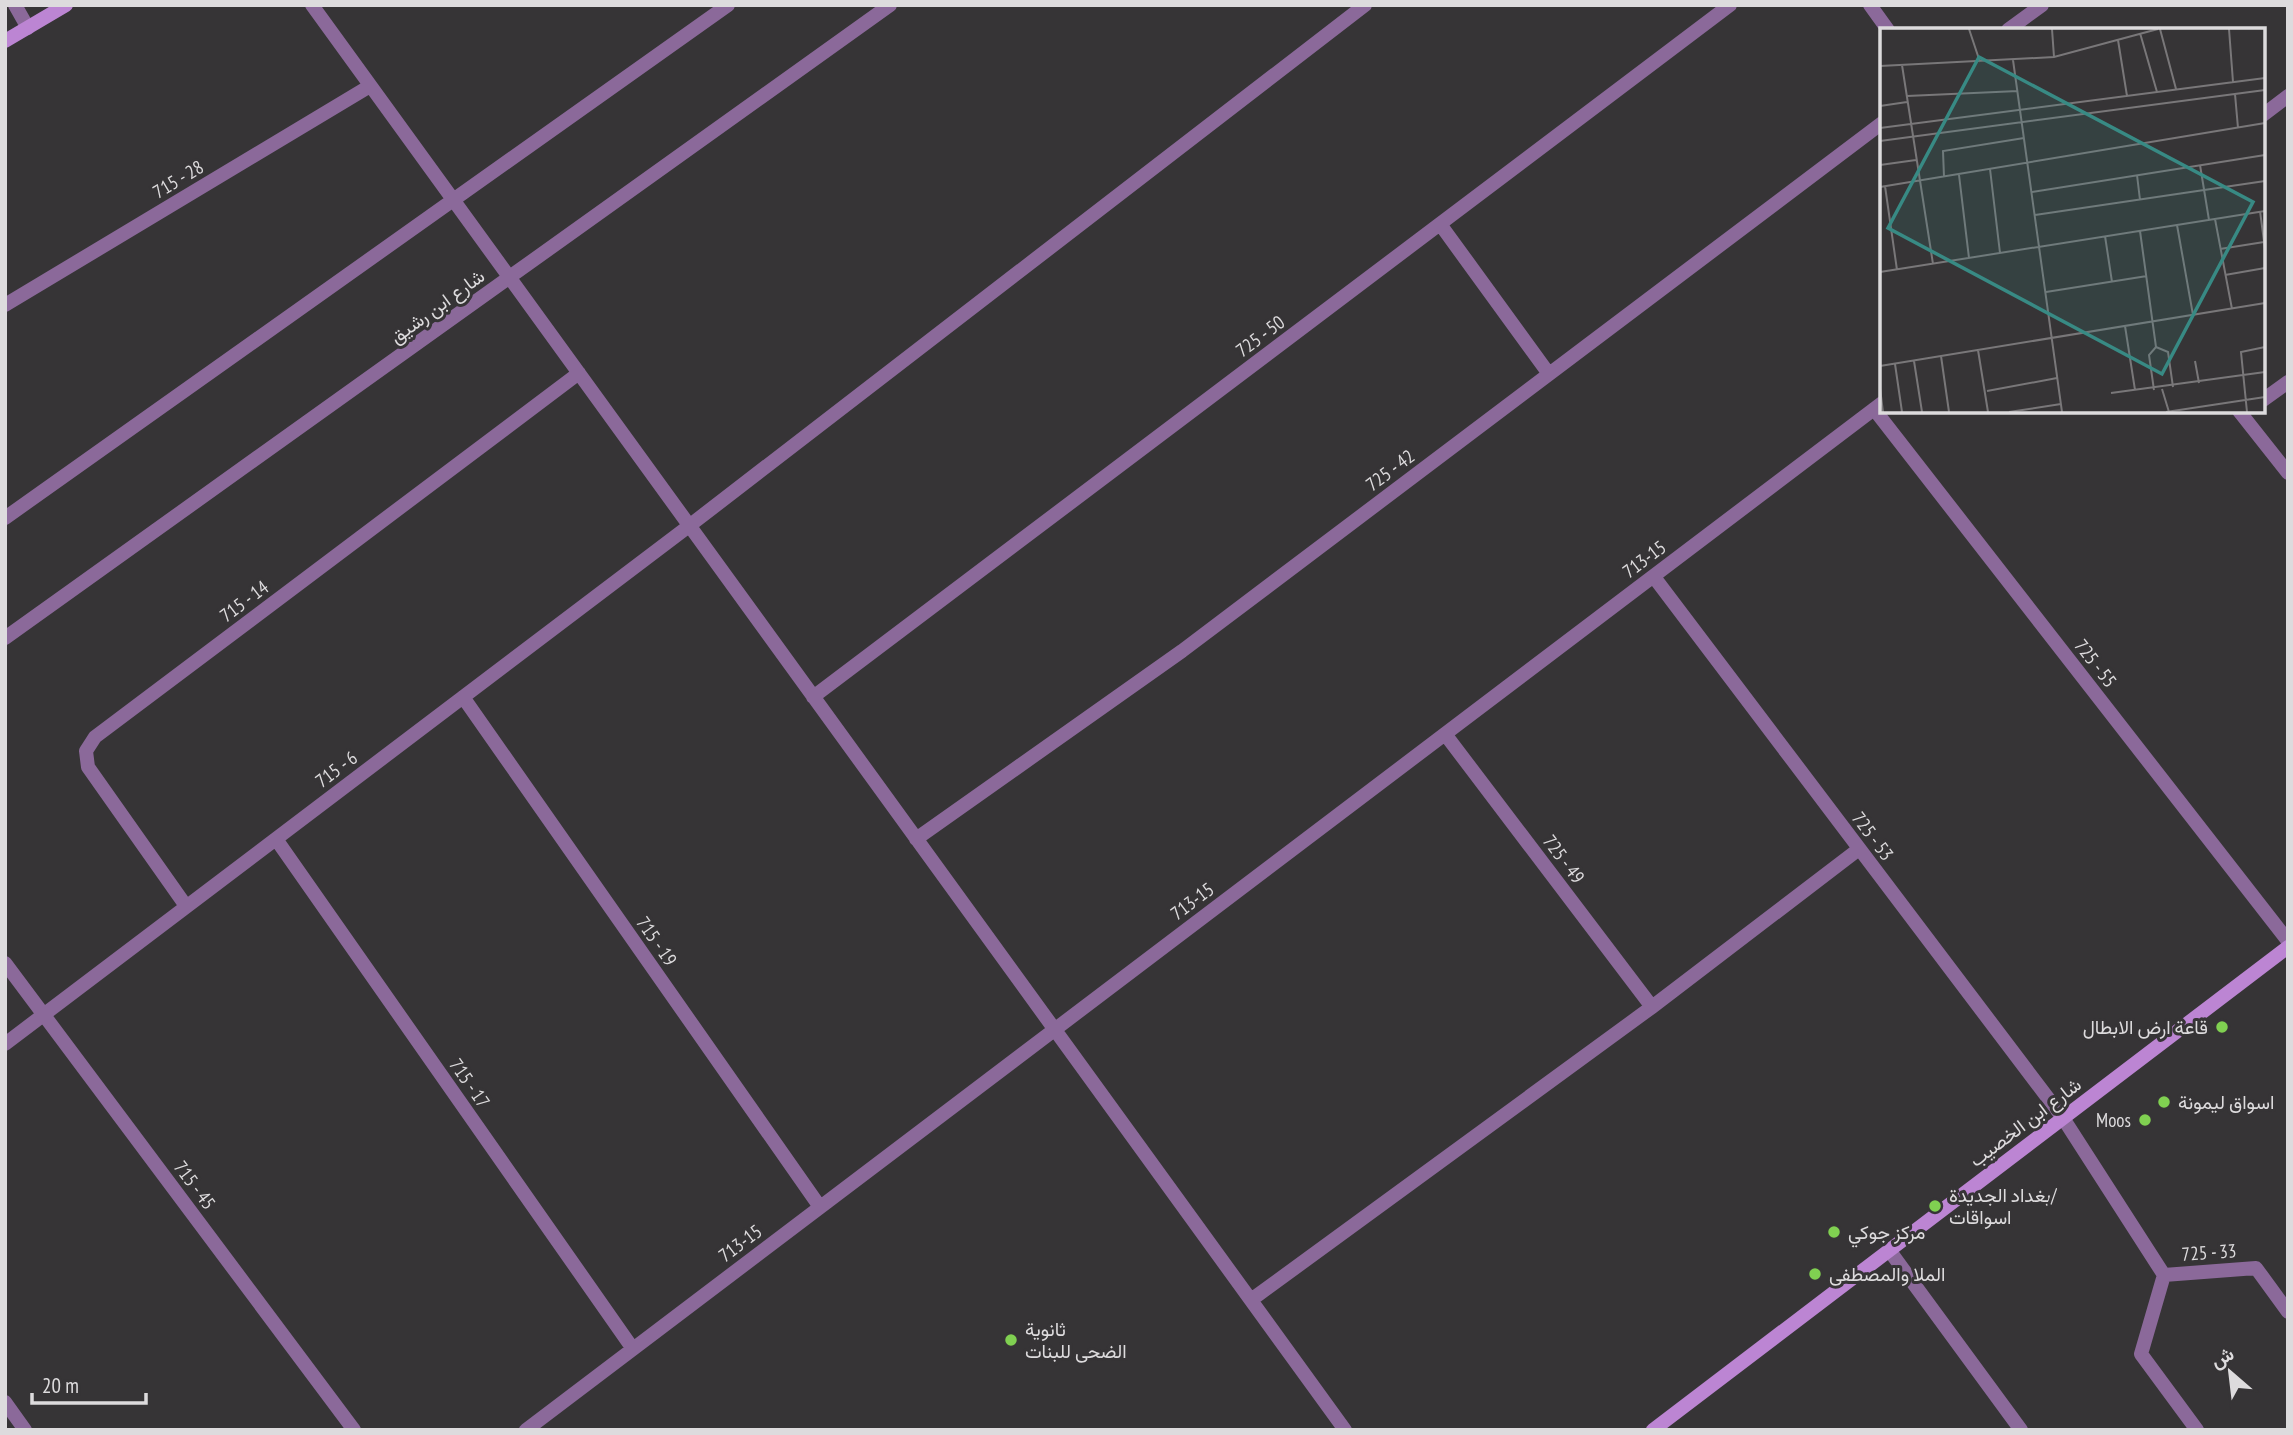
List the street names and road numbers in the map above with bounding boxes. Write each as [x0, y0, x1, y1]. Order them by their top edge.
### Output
street label: 715 - 28 [148, 155, 208, 203]
street label: شارع ابن رشيق [385, 264, 490, 349]
street label: 725 - 50 [1231, 310, 1289, 362]
street label: 725 - 42 [1361, 444, 1419, 496]
street label: 713-15 [1617, 535, 1671, 583]
street label: 715 - 14 [215, 575, 273, 627]
street label: 725 - 55 [2070, 634, 2122, 692]
street label: 715 - 6 [310, 745, 362, 793]
street label: 725 - 53 [1847, 807, 1899, 865]
street label: 725 - 49 [1538, 830, 1590, 888]
street label: 713-15 [1165, 877, 1219, 925]
street label: 715 - 19 [631, 912, 683, 970]
street label: 715 - 17 [444, 1054, 496, 1112]
street label: شارع ابن الخصيب [1964, 1072, 2086, 1173]
street label: 715 - 45 [169, 1156, 221, 1214]
street label: 713-15 [713, 1219, 767, 1267]
street label: 725 - 33 [2181, 1238, 2237, 1266]

